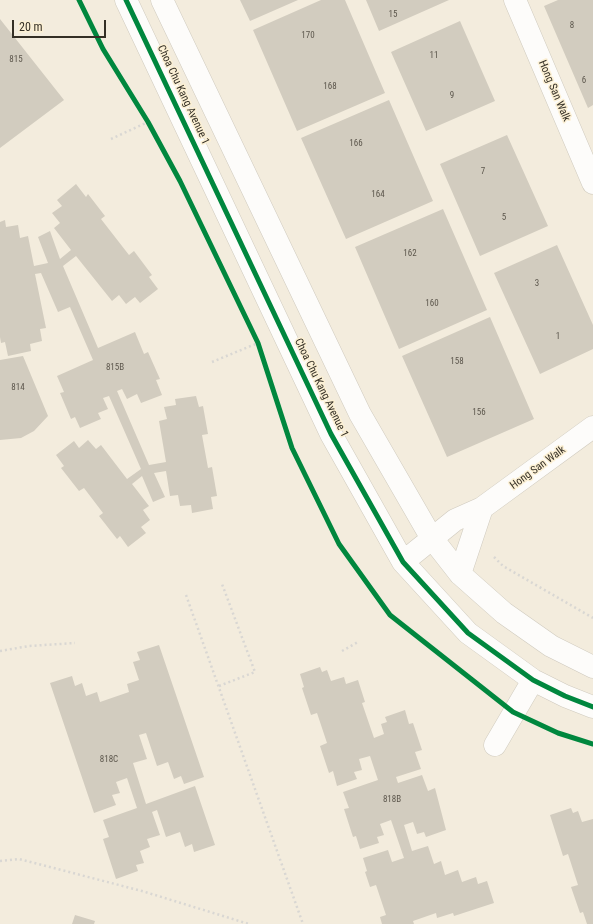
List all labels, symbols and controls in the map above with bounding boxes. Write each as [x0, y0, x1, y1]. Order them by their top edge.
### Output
house number: 15 [389, 10, 397, 20]
scale bar [14, 12, 108, 38]
text: 20 m [19, 20, 43, 34]
house number: 8 [570, 21, 574, 31]
house number: 170 [301, 31, 315, 41]
street label: Choa Chu Kang Avenue 1 [154, 43, 212, 147]
house number: 11 [430, 51, 438, 61]
house number: 815 [9, 55, 23, 65]
street label: Hong San Walk [535, 58, 573, 124]
house number: 6 [582, 76, 586, 86]
house number: 168 [323, 82, 337, 92]
house number: 9 [450, 91, 454, 101]
house number: 166 [349, 139, 363, 149]
house number: 7 [481, 167, 485, 177]
house number: 164 [371, 190, 385, 200]
house number: 5 [502, 213, 506, 223]
house number: 162 [403, 249, 417, 259]
house number: 3 [535, 279, 539, 289]
house number: 160 [425, 299, 439, 309]
house number: 1 [556, 332, 560, 342]
street label: Choa Chu Kang Avenue 1 [291, 336, 351, 440]
house number: 158 [450, 357, 464, 367]
house number: 815B [106, 363, 124, 373]
house number: 814 [11, 383, 25, 393]
house number: 156 [472, 408, 486, 418]
street label: Hong San Walk [508, 443, 568, 493]
house number: 818C [100, 755, 118, 765]
house number: 818B [383, 795, 401, 805]

